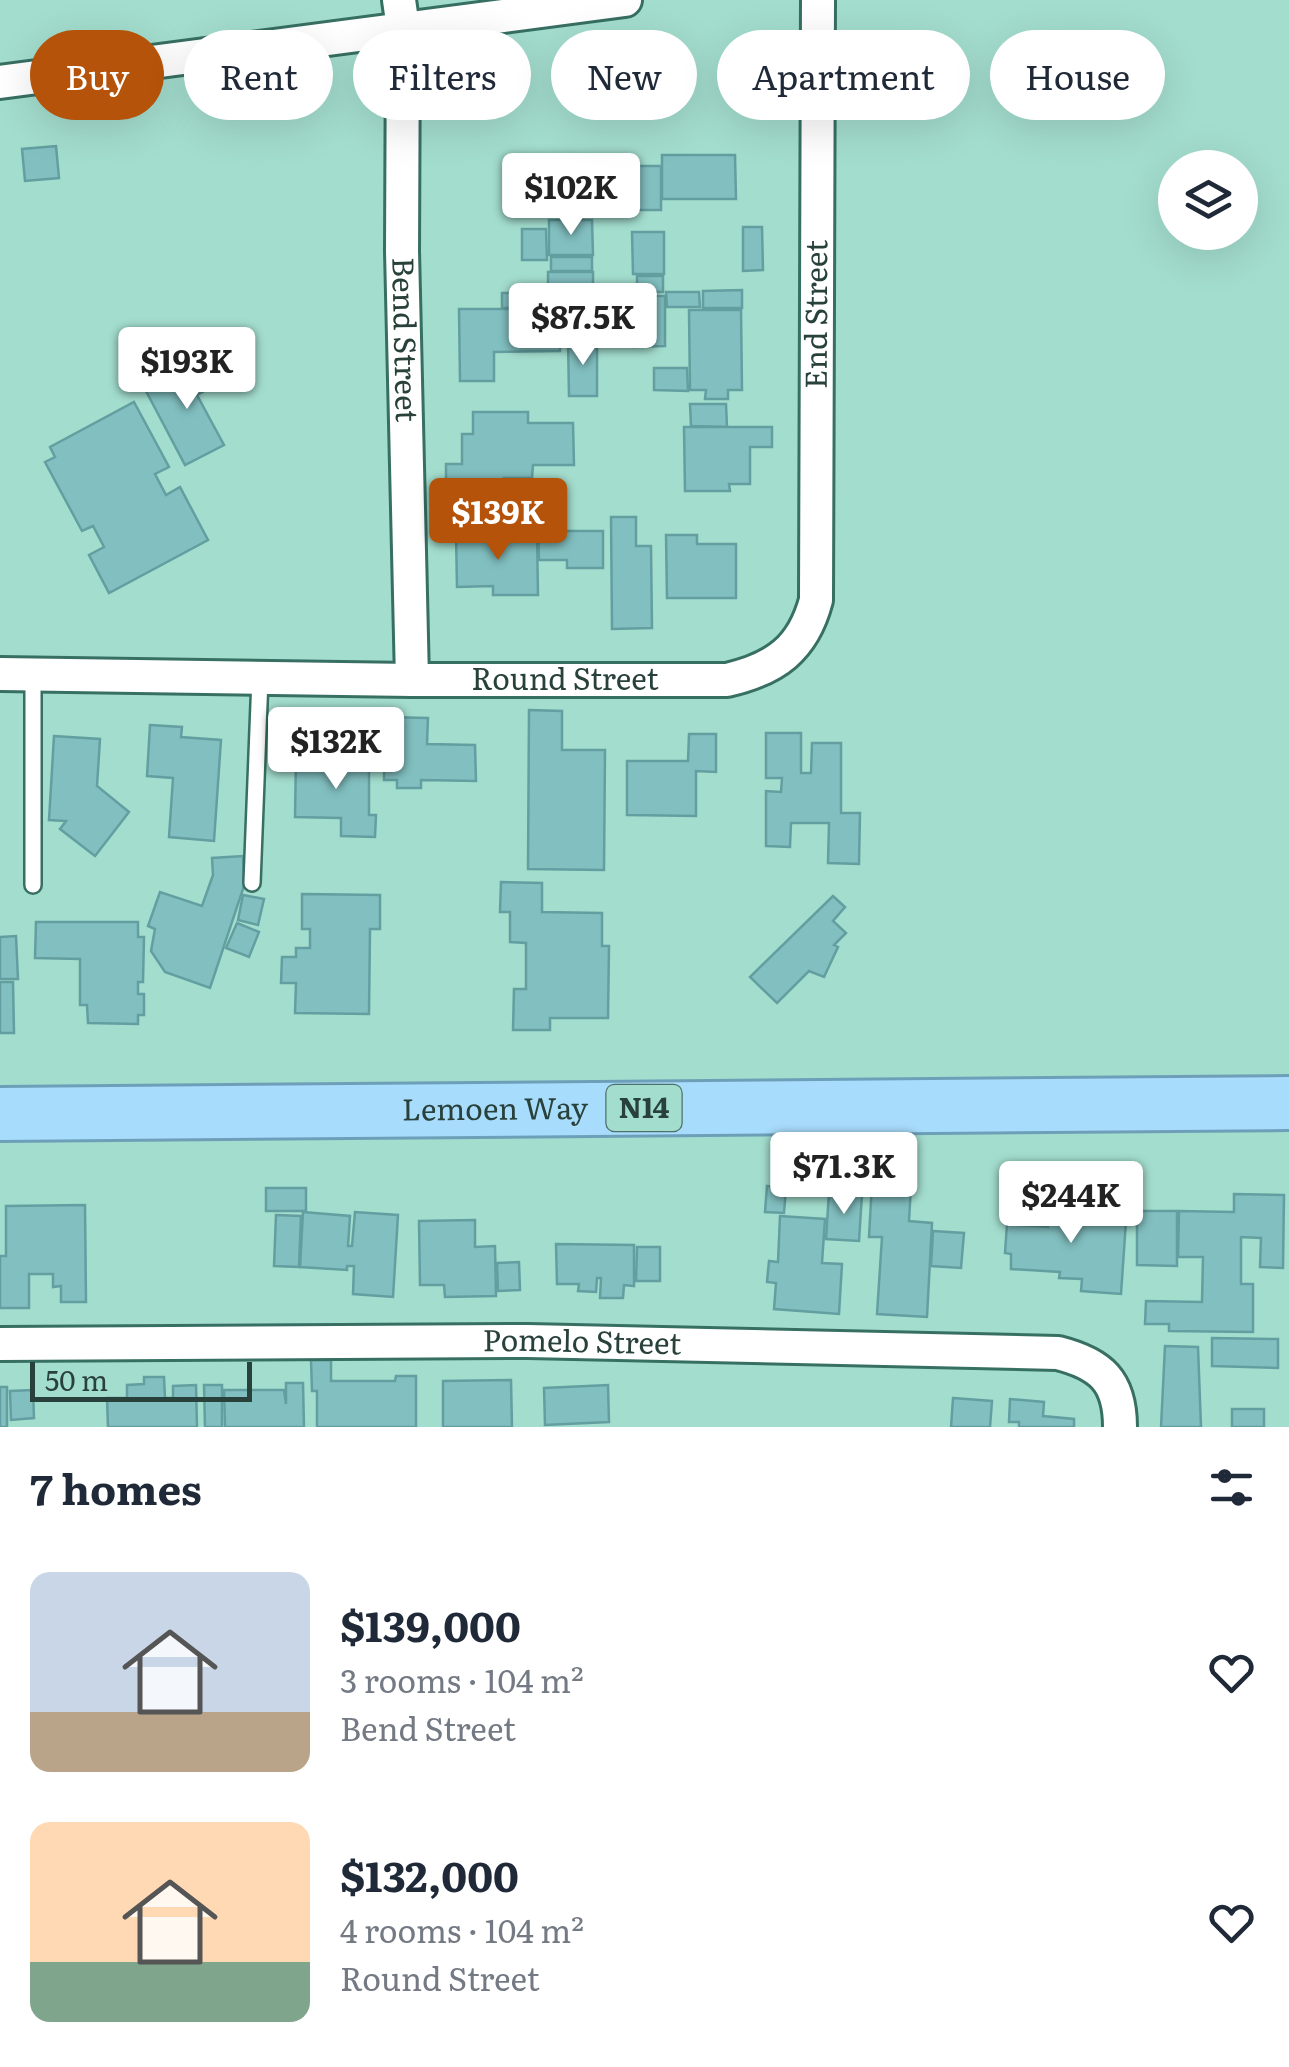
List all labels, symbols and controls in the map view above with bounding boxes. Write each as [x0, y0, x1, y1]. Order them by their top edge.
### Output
chip: Buy [30, 30, 164, 120]
chip: Rent [184, 30, 333, 120]
chip: Filters [353, 30, 531, 120]
chip: New [551, 30, 697, 120]
chip: Apartment [717, 30, 970, 120]
chip: House [990, 30, 1165, 120]
map controls [1158, 150, 1258, 250]
button: layers [1158, 150, 1258, 250]
pin: $102K [501, 153, 641, 238]
text: $102K [524, 161, 618, 209]
street label: End Street [792, 240, 836, 389]
street label: Bend Street [383, 257, 431, 423]
pin: $87.5K [502, 283, 664, 368]
text: $87.5K [531, 291, 635, 339]
pin: $193K [117, 327, 257, 412]
text: $193K [140, 335, 234, 383]
pin: $139K [428, 478, 568, 563]
text: $139K [451, 486, 545, 534]
street label: Round Street [471, 655, 659, 699]
pin: $132K [266, 707, 406, 792]
text: $132K [290, 715, 382, 763]
street label: Lemoen Way [402, 1084, 589, 1130]
road number: N14 [606, 1085, 682, 1131]
pin: $71.3K [763, 1132, 925, 1217]
text: $71.3K [792, 1140, 896, 1188]
pin: $244K [1001, 1161, 1141, 1246]
text: $244K [1021, 1169, 1121, 1217]
street label: Pomelo Street [483, 1316, 682, 1363]
scale bar [30, 1357, 252, 1402]
text: 50 m [45, 1358, 108, 1400]
text: 7 homes [30, 1456, 202, 1518]
icon: filters [1204, 1460, 1259, 1515]
text: $139,000 [340, 1593, 521, 1655]
icon: home [110, 1612, 230, 1732]
icon: heart [1204, 1645, 1259, 1700]
text: 3 rooms · 104 m² [340, 1655, 584, 1703]
text: Bend Street [340, 1703, 516, 1751]
text: $132,000 [340, 1843, 519, 1905]
icon: home [110, 1862, 230, 1982]
icon: heart [1204, 1895, 1259, 1950]
text: 4 rooms · 104 m² [340, 1905, 584, 1953]
text: Round Street [340, 1953, 540, 2001]

